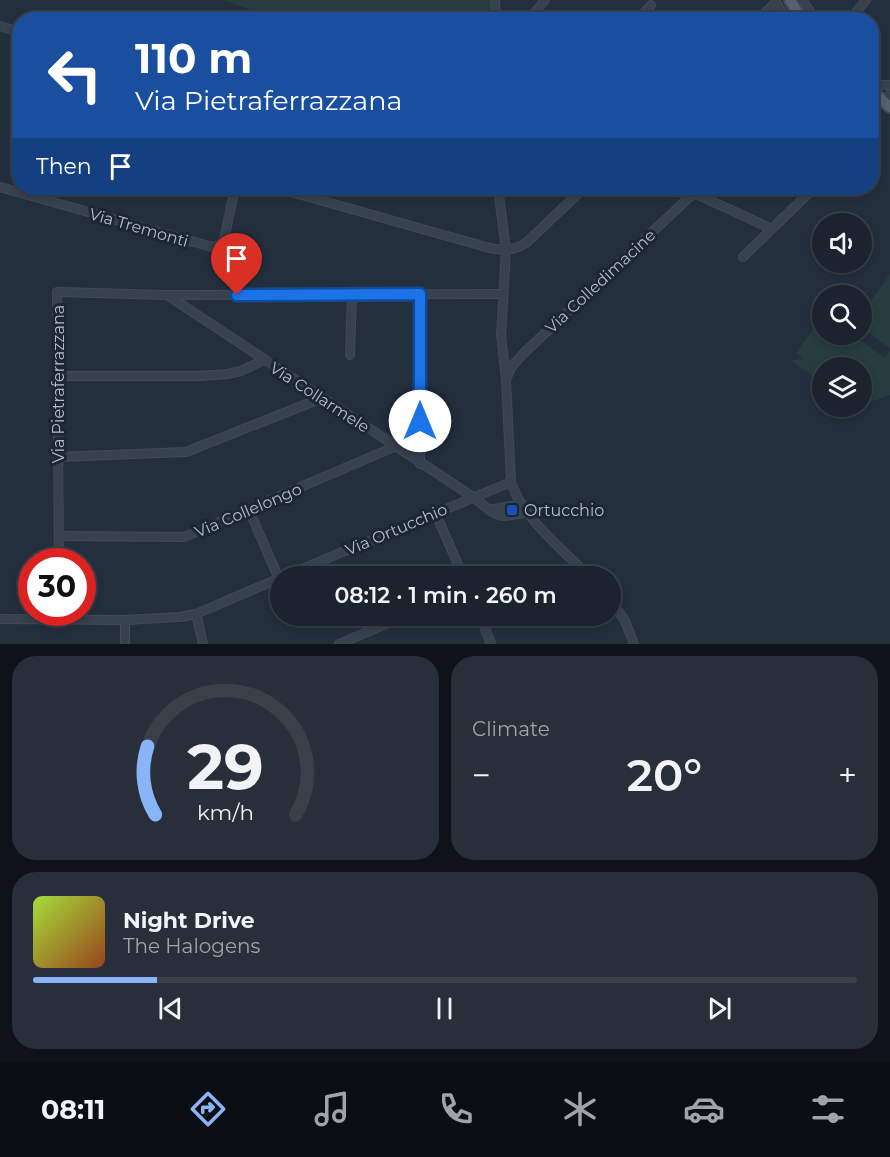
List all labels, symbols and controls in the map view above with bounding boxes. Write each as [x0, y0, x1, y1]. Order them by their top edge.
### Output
text: 110 m [135, 32, 252, 84]
icon: left [36, 36, 114, 114]
text: Via Pietraferrazzana [135, 84, 402, 117]
icon: arrive [104, 150, 137, 183]
text: Then [36, 153, 92, 180]
street label: Via Tremonti [87, 204, 191, 251]
map controls [812, 213, 872, 417]
button: sound [812, 213, 872, 273]
street label: Via Colledimacine [541, 226, 659, 337]
pin [211, 233, 262, 295]
icon: arrive [220, 242, 253, 275]
button: search [812, 285, 872, 345]
street label: Via Pietraferrazzana [49, 305, 68, 463]
button: layers [812, 357, 872, 417]
street label: Via Collarmele [266, 358, 373, 437]
position arrow [388, 389, 452, 453]
street label: Via Collelongo [192, 479, 304, 542]
street label: Via Ortucchio [342, 499, 450, 560]
place label: Ortucchio [524, 501, 604, 520]
marker: Ortucchio [505, 503, 519, 517]
speed limit sign: 30 [18, 548, 96, 626]
text: 08:12 · 1 min · 260 m [334, 582, 557, 609]
text: Climate [472, 717, 550, 741]
text: 29 [187, 729, 264, 805]
text: 20° [627, 747, 702, 802]
text: − [472, 755, 491, 795]
text: + [838, 755, 857, 795]
text: km/h [197, 799, 254, 825]
text: Night Drive [123, 907, 255, 934]
text: The Halogens [123, 934, 260, 958]
icon: previous [154, 992, 187, 1025]
icon: pause [428, 992, 461, 1025]
icon: next [703, 992, 736, 1025]
icon: directions [187, 1088, 229, 1130]
icon: music [311, 1088, 353, 1130]
icon: phone [435, 1088, 477, 1130]
icon: climate [559, 1088, 601, 1130]
icon: car [683, 1088, 725, 1130]
icon: filters [807, 1088, 849, 1130]
text: 08:11 [41, 1093, 105, 1126]

